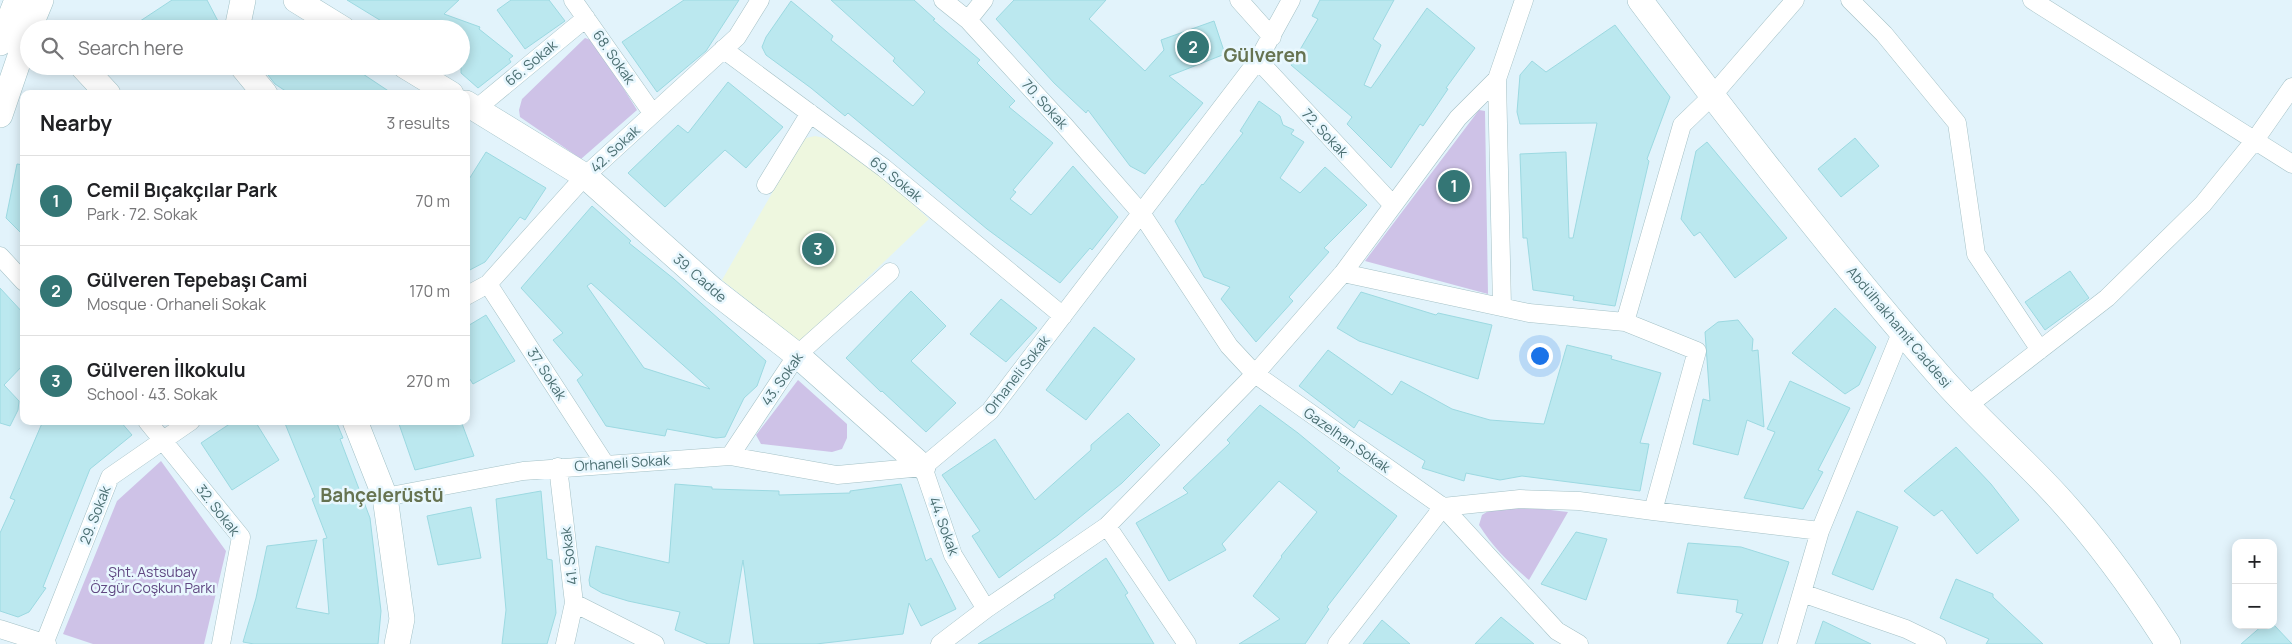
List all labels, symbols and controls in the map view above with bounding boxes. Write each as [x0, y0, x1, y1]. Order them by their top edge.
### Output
search box [20, 20, 470, 75]
street label: 68. Sokak [589, 26, 641, 88]
pin: 2 [1177, 28, 1209, 66]
icon: search [38, 34, 66, 62]
text: Search here [78, 35, 184, 61]
street label: 66. Sokak [501, 35, 561, 90]
district label: Gülveren [1223, 42, 1307, 68]
street label: 70. Sokak [1018, 75, 1073, 133]
street label: 72. Sokak [1298, 104, 1353, 162]
text: Nearby [40, 109, 112, 137]
text: 3 results [387, 112, 450, 134]
street label: 42. Sokak [586, 120, 644, 176]
street label: 69. Sokak [866, 152, 927, 206]
pin: 1 [1438, 167, 1470, 205]
text: Cemil Bıçakçılar Park [87, 177, 277, 203]
text: 1 [52, 190, 60, 212]
text: 70 m [415, 190, 450, 212]
text: Park · 72. Sokak [87, 203, 197, 225]
pin: 3 [802, 230, 834, 268]
street label: 39. Cadde [670, 249, 731, 306]
street label: Abdülhakhamit Caddesi [1843, 262, 1956, 391]
text: Gülveren Tepebaşı Cami [87, 267, 308, 293]
text: 2 [51, 280, 61, 302]
text: 170 m [409, 280, 450, 302]
text: Mosque · Orhaneli Sokak [87, 293, 266, 315]
street label: Orhaneli Sokak [980, 330, 1054, 418]
your location [1527, 343, 1553, 369]
street label: 37. Sokak [523, 344, 572, 404]
street label: 43. Sokak [756, 347, 807, 409]
text: Gülveren İlkokulu [87, 357, 246, 383]
text: 3 [51, 370, 61, 392]
text: 270 m [406, 370, 450, 392]
text: School · 43. Sokak [87, 383, 218, 405]
street label: Gazelhan Sokak [1300, 403, 1395, 477]
street label: Orhaneli Sokak [574, 450, 671, 475]
street label: 32. Sokak [192, 480, 245, 540]
street label: 29. Sokak [75, 482, 115, 547]
district label: Bahçelerüstü [320, 482, 444, 508]
street label: 44. Sokak [925, 494, 964, 559]
street label: 41. Sokak [555, 525, 581, 586]
map controls [2232, 539, 2277, 629]
button: + [2232, 539, 2277, 584]
park label: Şht. Astsubay Özgür Coşkun Parkı [90, 562, 216, 597]
button: − [2232, 584, 2277, 629]

